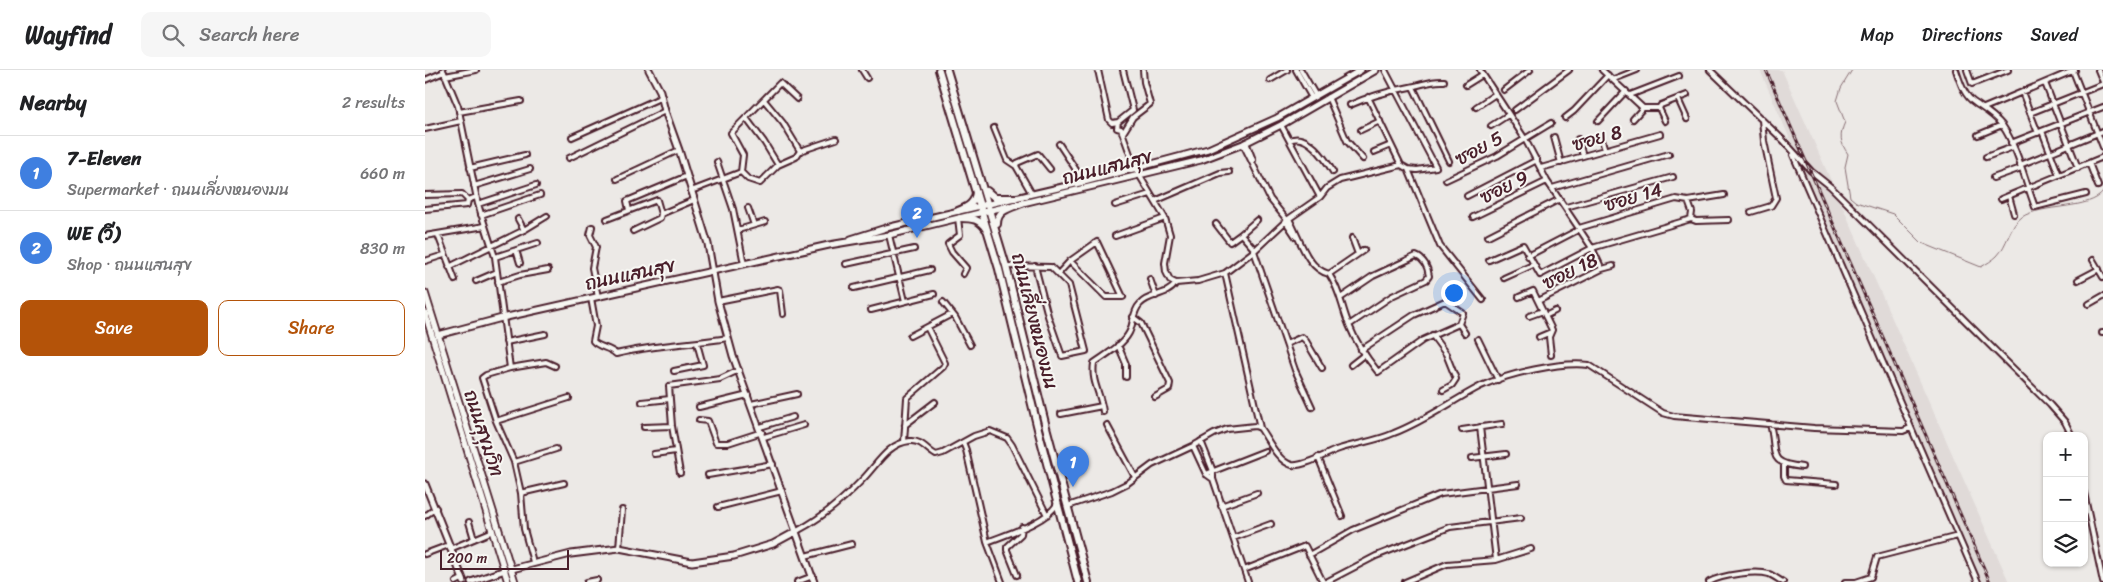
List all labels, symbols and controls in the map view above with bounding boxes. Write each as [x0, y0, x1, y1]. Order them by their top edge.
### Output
search box [141, 12, 491, 57]
text: Wayfind [25, 14, 111, 56]
text: Search here [199, 18, 299, 51]
text: Map [1861, 19, 1894, 51]
text: Directions [1922, 19, 2003, 51]
text: Saved [2031, 19, 2078, 51]
icon: search [159, 21, 187, 49]
text: Nearby [20, 84, 86, 122]
text: 2 results [342, 88, 405, 117]
street label: ซอย 8 [1568, 115, 1626, 161]
street label: ซอย 5 [1449, 121, 1510, 175]
street label: ถนนแสนสุข [1058, 140, 1156, 194]
text: 7-Eleven [67, 142, 141, 175]
text: 1 [33, 159, 39, 188]
text: 660 m [360, 159, 405, 188]
street label: ซอย 9 [1474, 161, 1534, 213]
street label: ซอย 14 [1600, 173, 1666, 221]
text: Supermarket · ถนนเลี่ยงหนองมน [67, 175, 289, 204]
pin: 2 [901, 197, 933, 238]
text: WE (วี) [67, 217, 120, 250]
text: 2 [31, 234, 41, 263]
text: 830 m [360, 234, 405, 263]
street label: ซอย 18 [1536, 243, 1604, 299]
street label: ถนนแสนสุข [582, 248, 679, 300]
street label: ถนนเลี่ยงหนองมน [1002, 249, 1068, 393]
text: Shop · ถนนแสนสุข [67, 250, 192, 279]
your location [1441, 280, 1467, 306]
button: Save [20, 300, 208, 356]
button: Share [218, 300, 405, 356]
street label: ถนนสุขุมวิท [454, 385, 514, 481]
map controls [2043, 432, 2088, 567]
button: + [2043, 432, 2088, 477]
pin: 1 [1057, 446, 1089, 487]
button: − [2043, 477, 2088, 522]
button: layers [2043, 522, 2088, 567]
text: 200 m [447, 546, 487, 571]
scale bar [440, 547, 569, 570]

